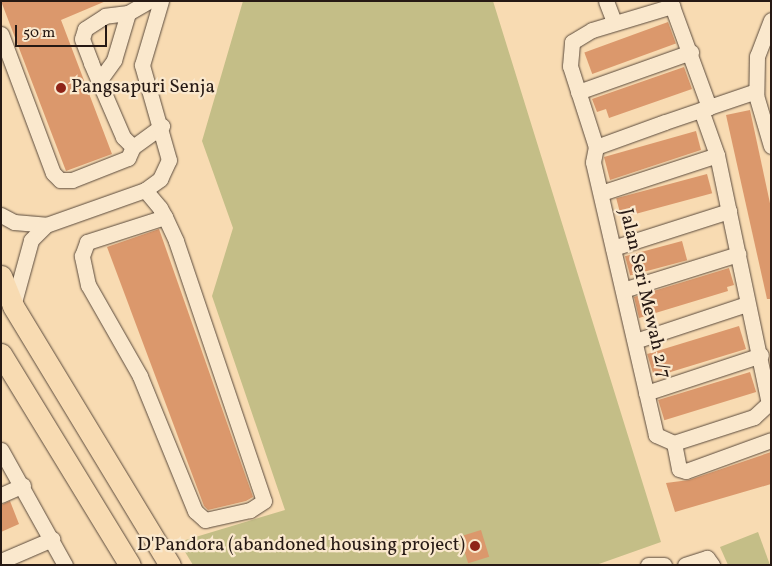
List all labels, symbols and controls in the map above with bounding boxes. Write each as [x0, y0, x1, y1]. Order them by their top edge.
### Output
scale bar [18, 15, 110, 47]
text: 50 m [23, 23, 55, 44]
place label: Pangsapuri Senja [71, 77, 215, 99]
marker: Pangsapuri Senja [55, 82, 67, 94]
street label: Jalan Seri Mewah 2/7 [613, 207, 675, 381]
place label: D'Pandora (abandoned housing project) [137, 535, 465, 557]
marker: D'Pandora (abandoned housing project) [469, 540, 481, 552]

